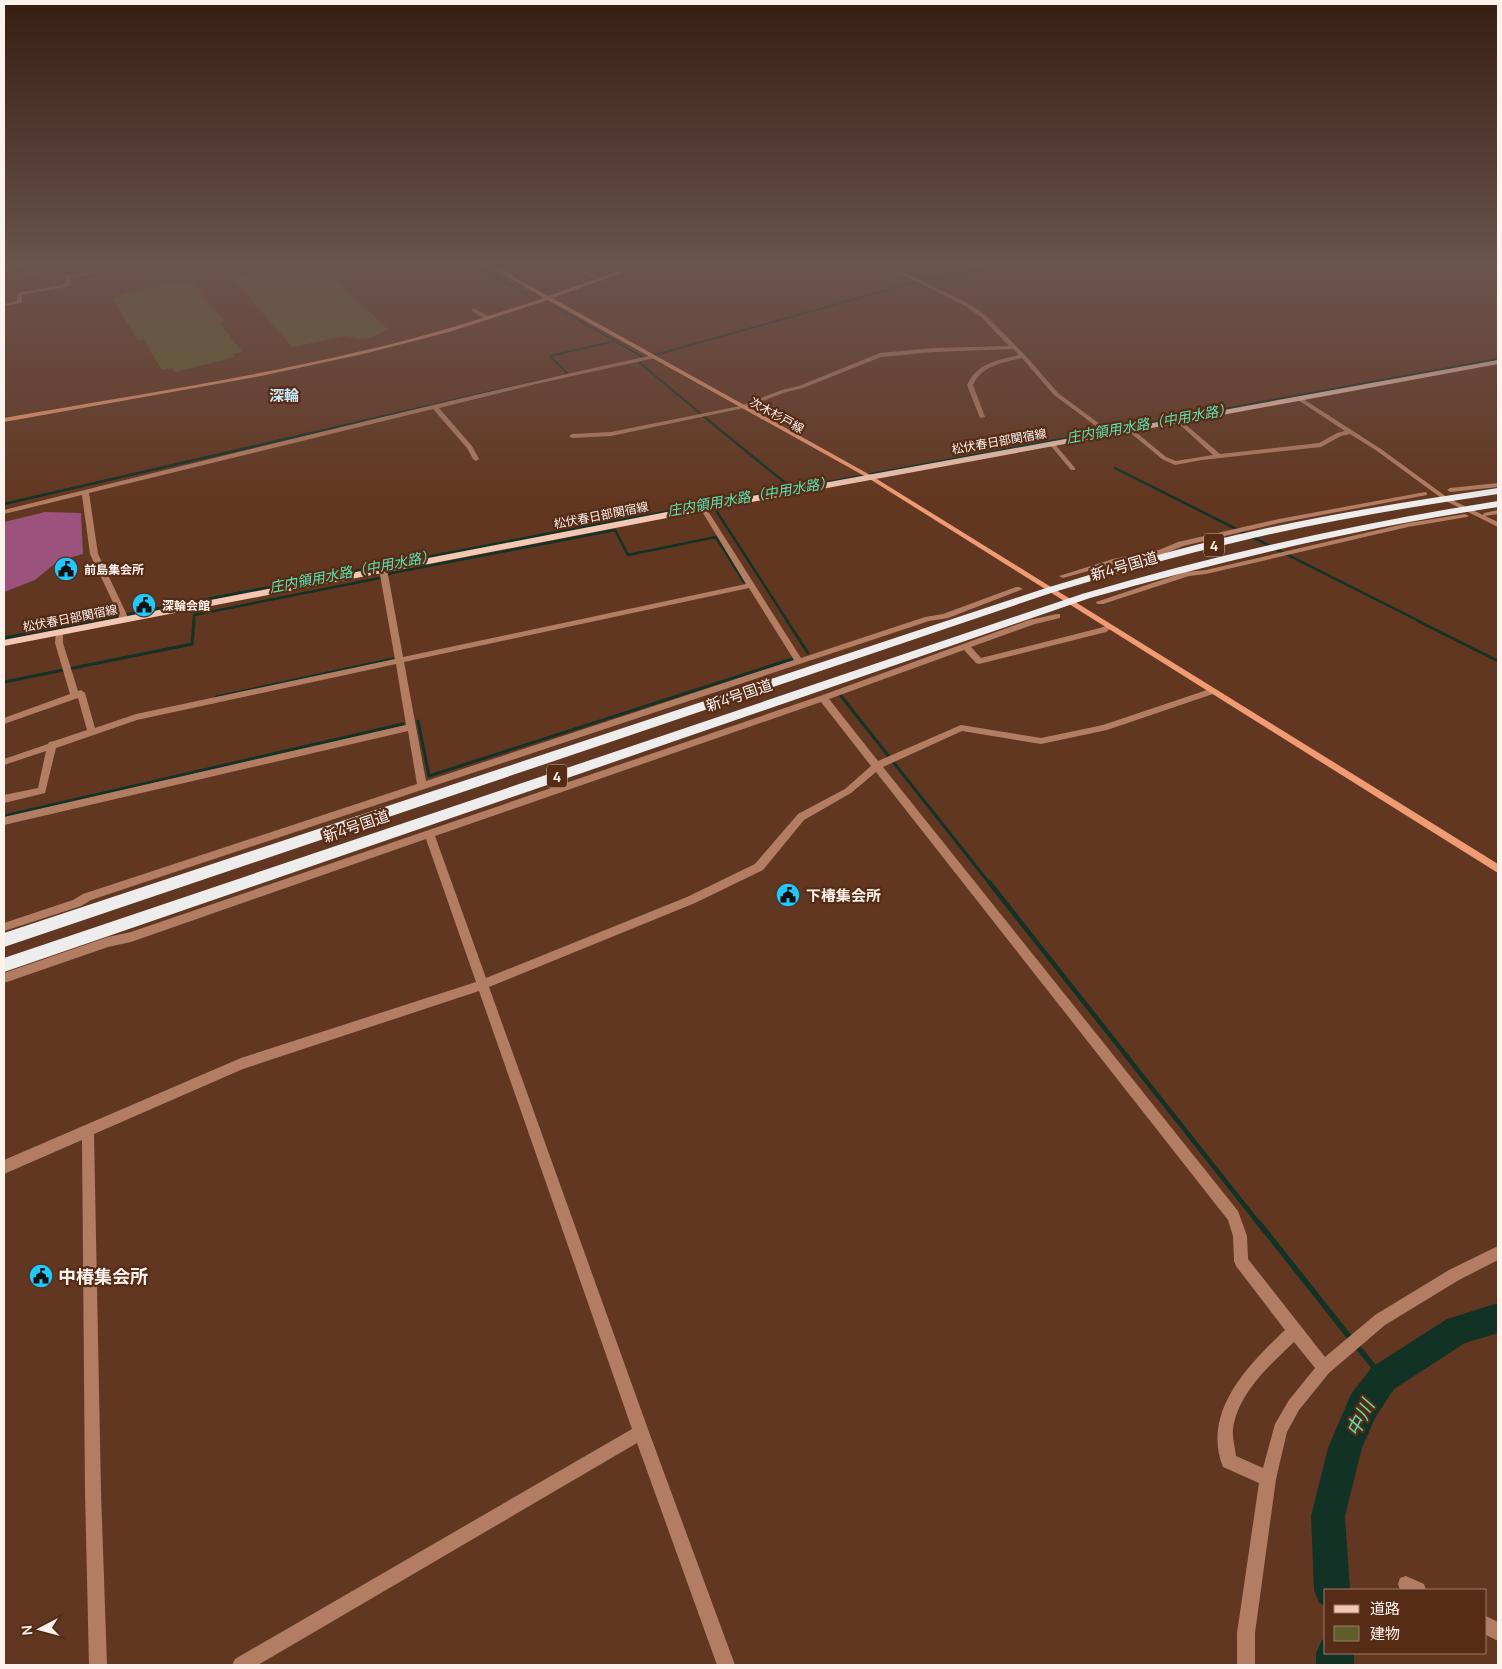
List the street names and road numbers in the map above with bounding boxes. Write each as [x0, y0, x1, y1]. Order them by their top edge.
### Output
street label: 次木杉戸線 [747, 393, 807, 437]
street label: 松伏春日部関宿線 [950, 424, 1048, 458]
street label: 松伏春日部関宿線 [552, 497, 650, 533]
road number: 4 [1204, 534, 1224, 556]
street label: 新4号国道 [1088, 546, 1160, 586]
street label: 松伏春日部関宿線 [21, 600, 119, 636]
street label: 新4号国道 [703, 674, 775, 716]
road number: 4 [547, 764, 567, 788]
street label: 新4号国道 [320, 805, 392, 847]

